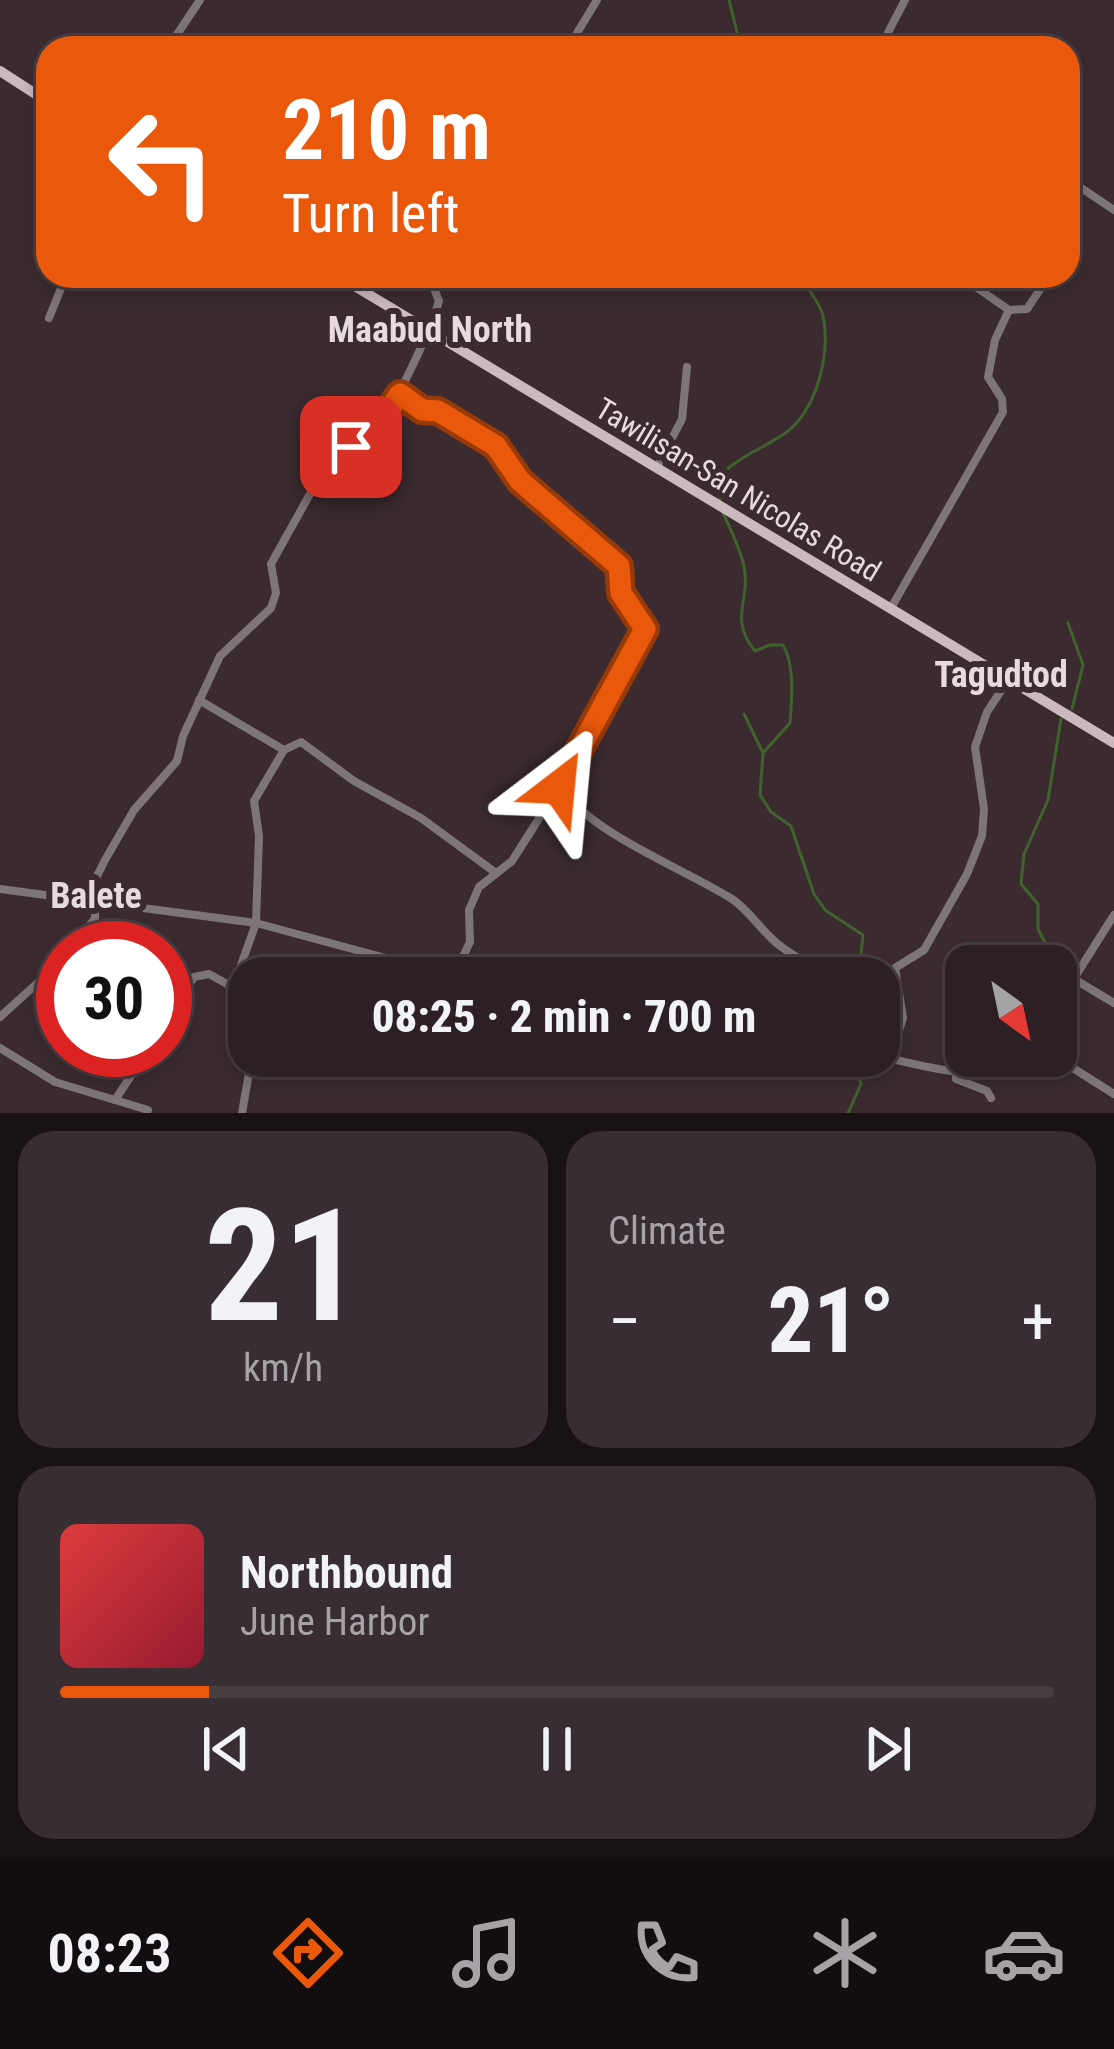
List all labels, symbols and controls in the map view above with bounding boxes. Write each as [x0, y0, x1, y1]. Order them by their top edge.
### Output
text: 210 m [282, 81, 491, 180]
icon: left [84, 84, 240, 240]
text: Turn left [282, 182, 459, 245]
district label: Maabud North [328, 309, 532, 351]
street label: Tawilisan-San Nicolas Road [589, 391, 887, 589]
pin [300, 396, 402, 498]
icon: arrive [318, 414, 384, 480]
district label: Tagudtod [934, 654, 1068, 696]
position arrow [496, 724, 622, 850]
district label: Balete [50, 875, 142, 917]
speed limit sign: 30 [36, 921, 192, 1077]
north arrow [945, 945, 1077, 1077]
map controls [945, 945, 1077, 1077]
text: 08:25 · 2 min · 700 m [372, 990, 756, 1043]
text: 21 [204, 1175, 362, 1358]
text: Climate [608, 1208, 726, 1254]
text: 21° [768, 1269, 895, 1374]
text: − [608, 1283, 641, 1360]
text: + [1021, 1283, 1054, 1360]
text: km/h [243, 1345, 323, 1391]
text: Northbound [240, 1546, 453, 1599]
text: June Harbor [240, 1599, 429, 1645]
icon: previous [193, 1716, 259, 1782]
icon: pause [524, 1716, 590, 1782]
icon: next [855, 1716, 921, 1782]
icon: directions [266, 1911, 350, 1995]
icon: music [445, 1911, 529, 1995]
icon: phone [624, 1911, 708, 1995]
icon: climate [803, 1911, 887, 1995]
icon: car [982, 1911, 1066, 1995]
text: 08:23 [48, 1922, 171, 1985]

